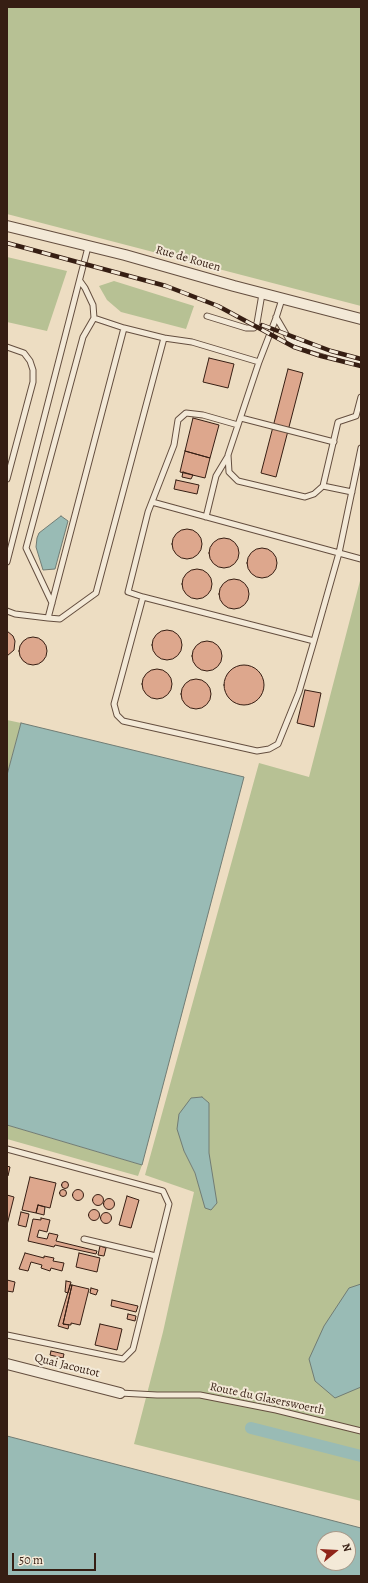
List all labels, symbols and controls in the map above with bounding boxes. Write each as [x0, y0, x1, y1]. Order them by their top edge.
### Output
street label: Rue de Rouen [154, 243, 222, 275]
street label: Quai Jacoutot [33, 1351, 101, 1381]
street label: Route du Glaserswoerth [208, 1380, 326, 1418]
north arrow [316, 1531, 356, 1571]
text: N [339, 1541, 355, 1554]
scale bar [14, 1545, 98, 1571]
text: 50 m [19, 1552, 43, 1568]

